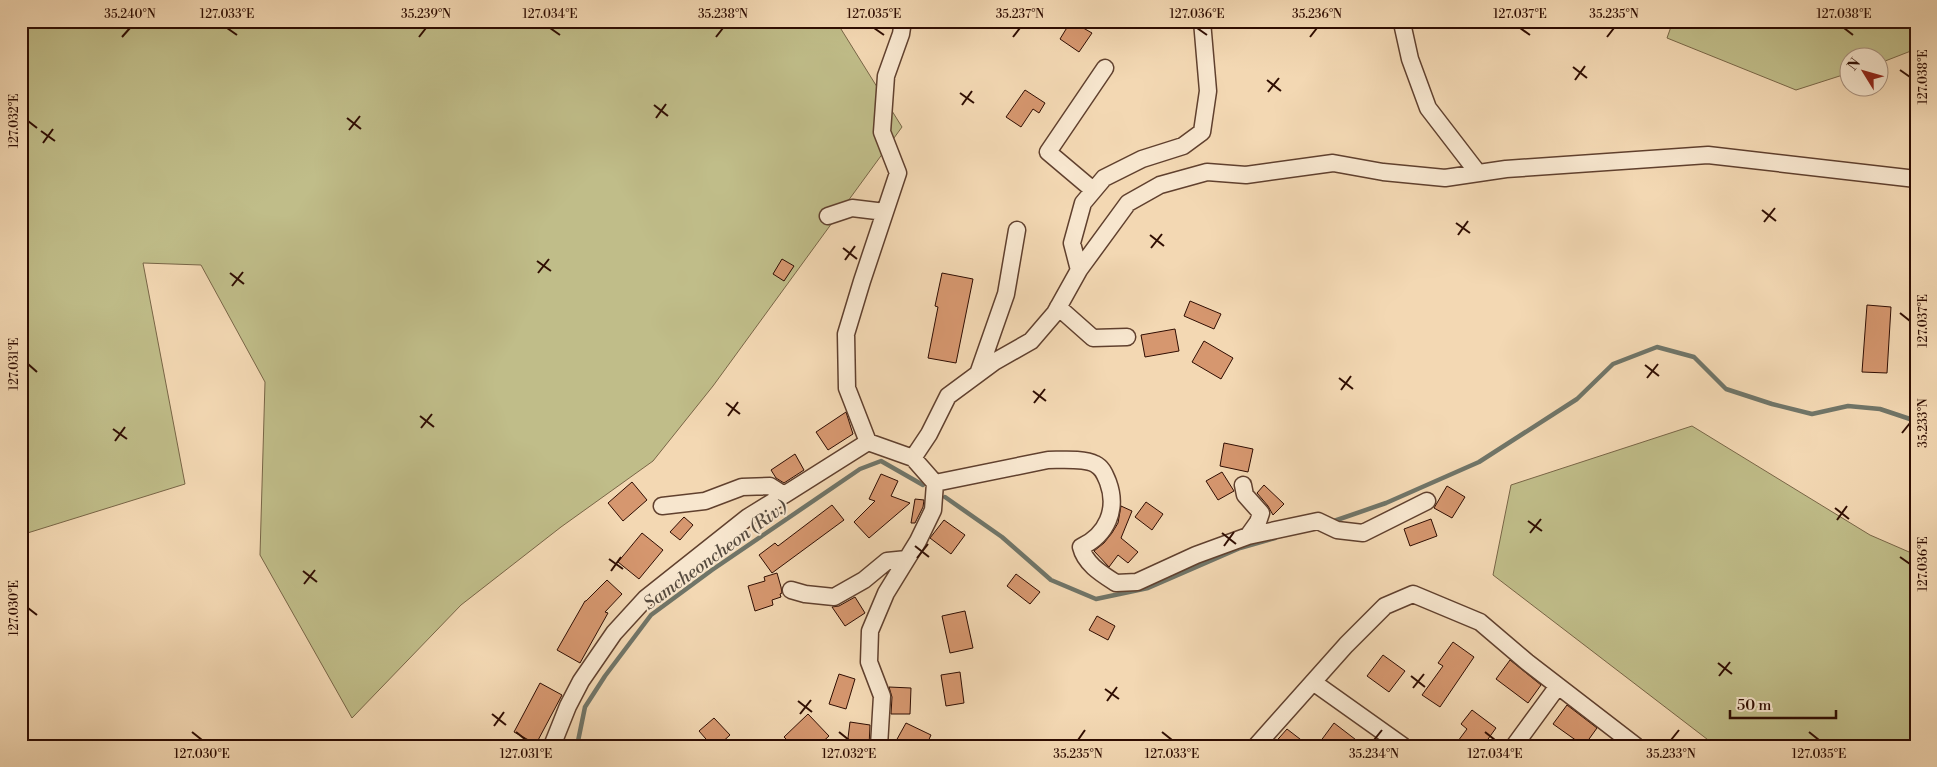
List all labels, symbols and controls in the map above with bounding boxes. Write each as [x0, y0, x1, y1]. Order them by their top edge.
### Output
text: 35.240°N [104, 7, 156, 22]
text: 127.033°E [200, 7, 254, 22]
text: 35.239°N [401, 7, 451, 22]
text: 127.034°E [522, 7, 578, 22]
text: 35.238°N [698, 7, 748, 22]
text: 127.035°E [847, 7, 901, 22]
text: 35.237°N [996, 7, 1044, 22]
text: 127.036°E [1169, 7, 1225, 22]
text: 35.236°N [1292, 7, 1342, 22]
text: 127.037°E [1493, 7, 1547, 22]
text: 35.235°N [1589, 7, 1639, 22]
text: 127.038°E [1816, 7, 1872, 22]
north arrow [1840, 48, 1890, 98]
text: 127.038°E [1916, 49, 1931, 105]
text: N [1844, 55, 1865, 75]
text: 127.032°E [7, 94, 22, 148]
text: 127.037°E [1916, 294, 1931, 348]
text: 127.031°E [7, 338, 22, 390]
text: 35.233°N [1916, 398, 1931, 448]
water label: Samcheoncheon (Riv.) [639, 495, 792, 615]
text: 127.036°E [1916, 536, 1931, 592]
text: 127.030°E [7, 580, 22, 636]
scale bar [1730, 687, 1836, 719]
text: 50 m [1737, 696, 1771, 715]
text: 127.030°E [174, 747, 230, 762]
text: 127.031°E [500, 747, 552, 762]
text: 127.032°E [822, 747, 876, 762]
text: 35.235°N [1053, 747, 1103, 762]
text: 127.033°E [1145, 747, 1199, 762]
text: 35.234°N [1349, 747, 1399, 762]
text: 127.034°E [1467, 747, 1523, 762]
text: 35.233°N [1646, 747, 1696, 762]
text: 127.035°E [1792, 747, 1846, 762]

